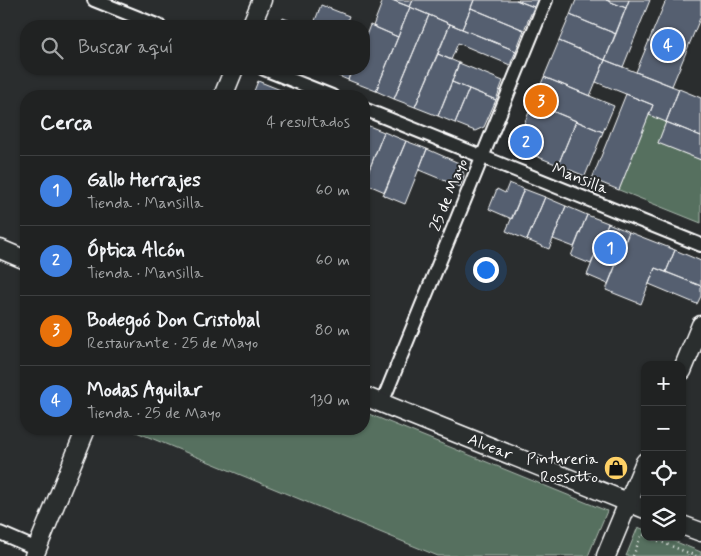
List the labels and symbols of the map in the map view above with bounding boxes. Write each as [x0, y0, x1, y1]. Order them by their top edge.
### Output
pin: 4 [652, 26, 684, 64]
pin: 3 [525, 82, 557, 120]
pin: 2 [510, 123, 542, 161]
street label: 25 de Mayo [425, 156, 473, 234]
street label: Mansilla [549, 158, 612, 200]
pin: 1 [594, 229, 626, 267]
your location [473, 257, 499, 283]
street label: Alvear [465, 428, 516, 465]
place label: Pintureria Rossotto [527, 449, 598, 488]
shop icon: Pintureria Rossotto [603, 455, 629, 481]

